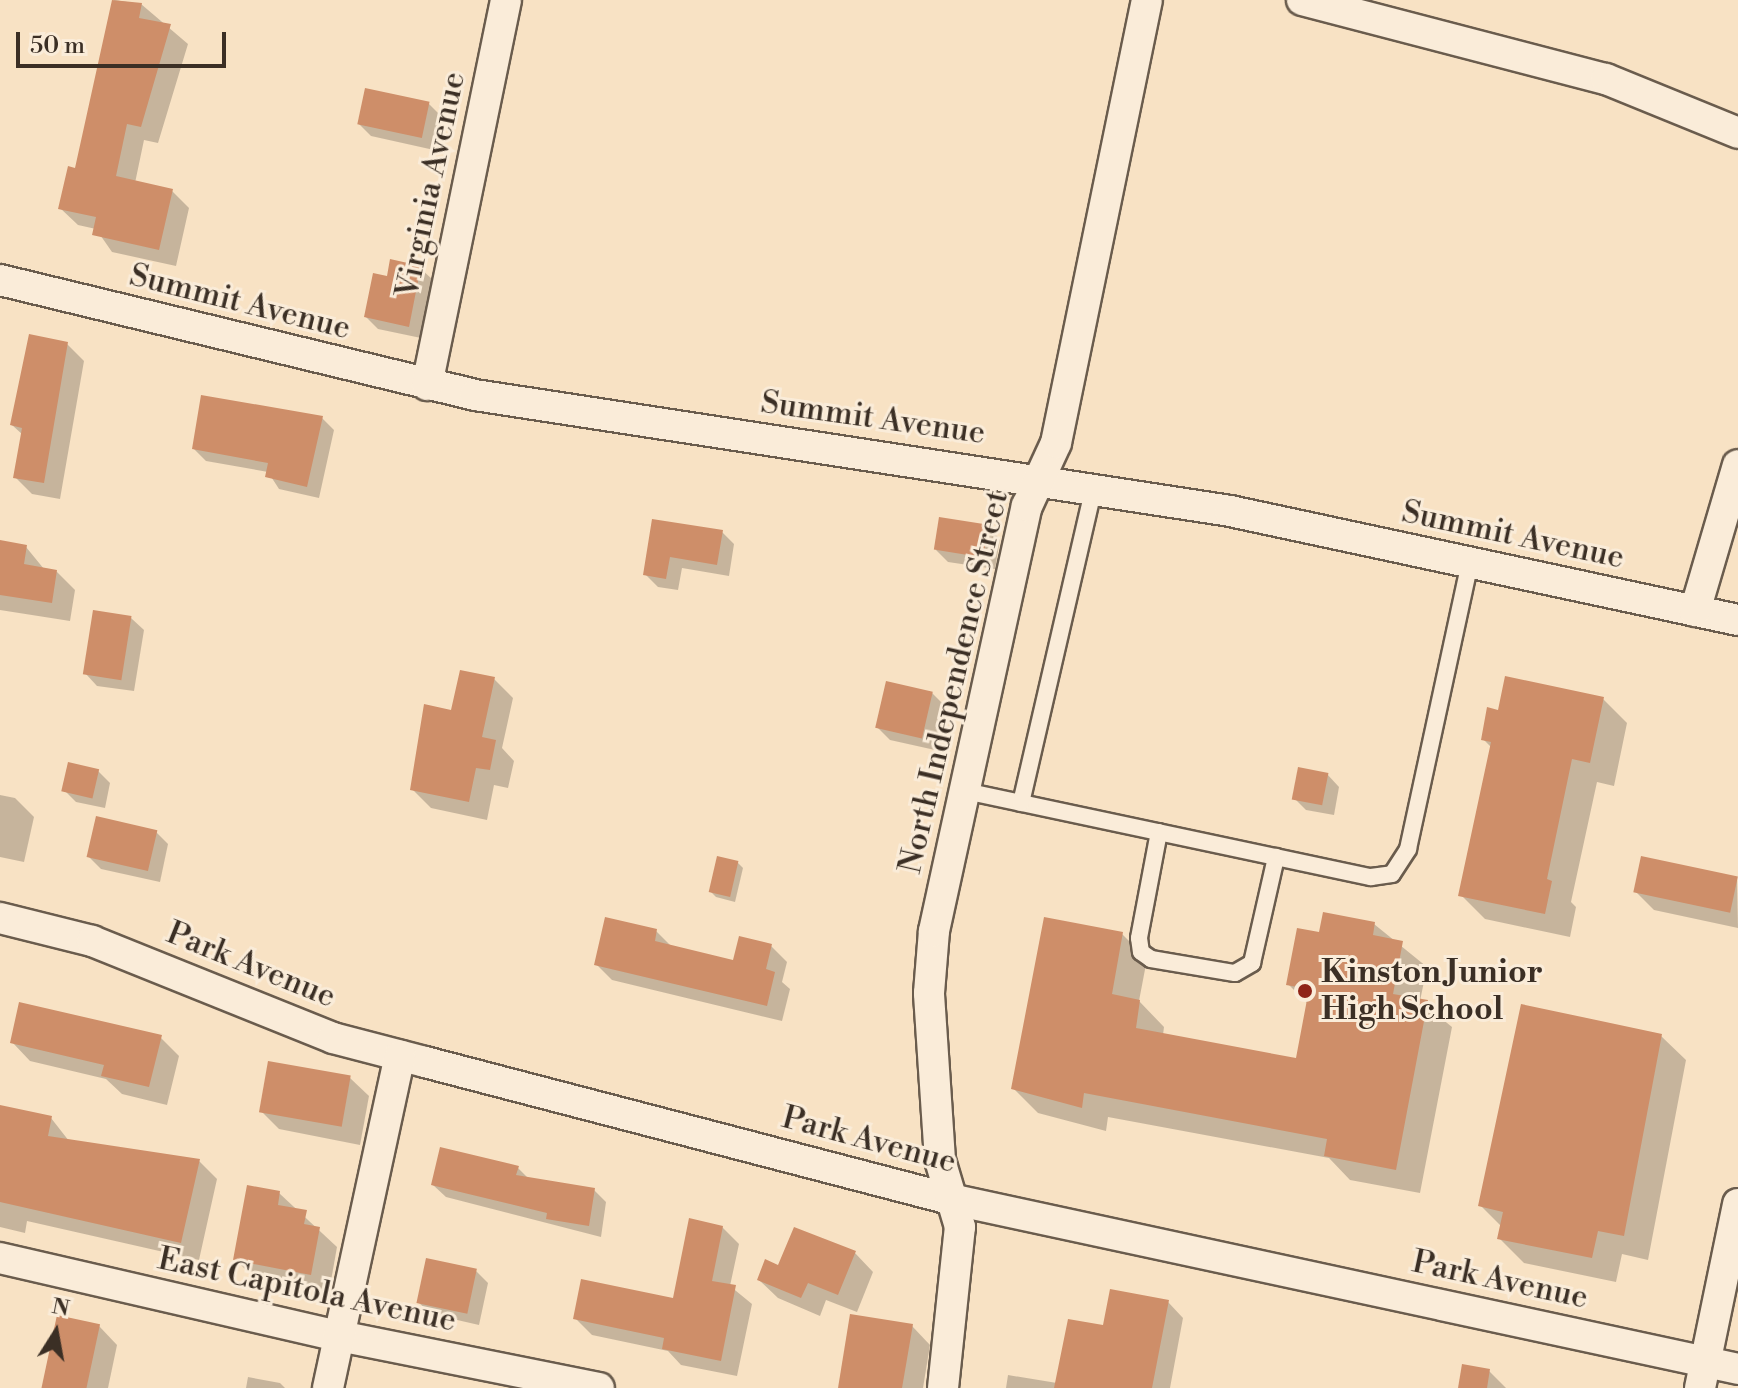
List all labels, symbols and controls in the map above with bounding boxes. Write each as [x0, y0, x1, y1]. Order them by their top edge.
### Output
scale bar [20, 16, 230, 66]
text: 50 m [30, 31, 85, 61]
street label: Virginia Avenue [388, 68, 474, 302]
street label: Summit Avenue [126, 256, 354, 348]
street label: Summit Avenue [758, 383, 988, 453]
street label: North Independence Street [891, 487, 1017, 877]
street label: Summit Avenue [1398, 493, 1628, 577]
street label: Park Avenue [161, 914, 341, 1016]
place label: Kinston Junior High School [1321, 954, 1543, 1029]
marker: Kinston Junior High School [1296, 982, 1314, 1000]
street label: Park Avenue [778, 1098, 960, 1182]
street label: East Capitola Avenue [154, 1240, 460, 1340]
street label: Park Avenue [1409, 1243, 1591, 1317]
north arrow [16, 1292, 96, 1372]
text: N [50, 1293, 72, 1323]

